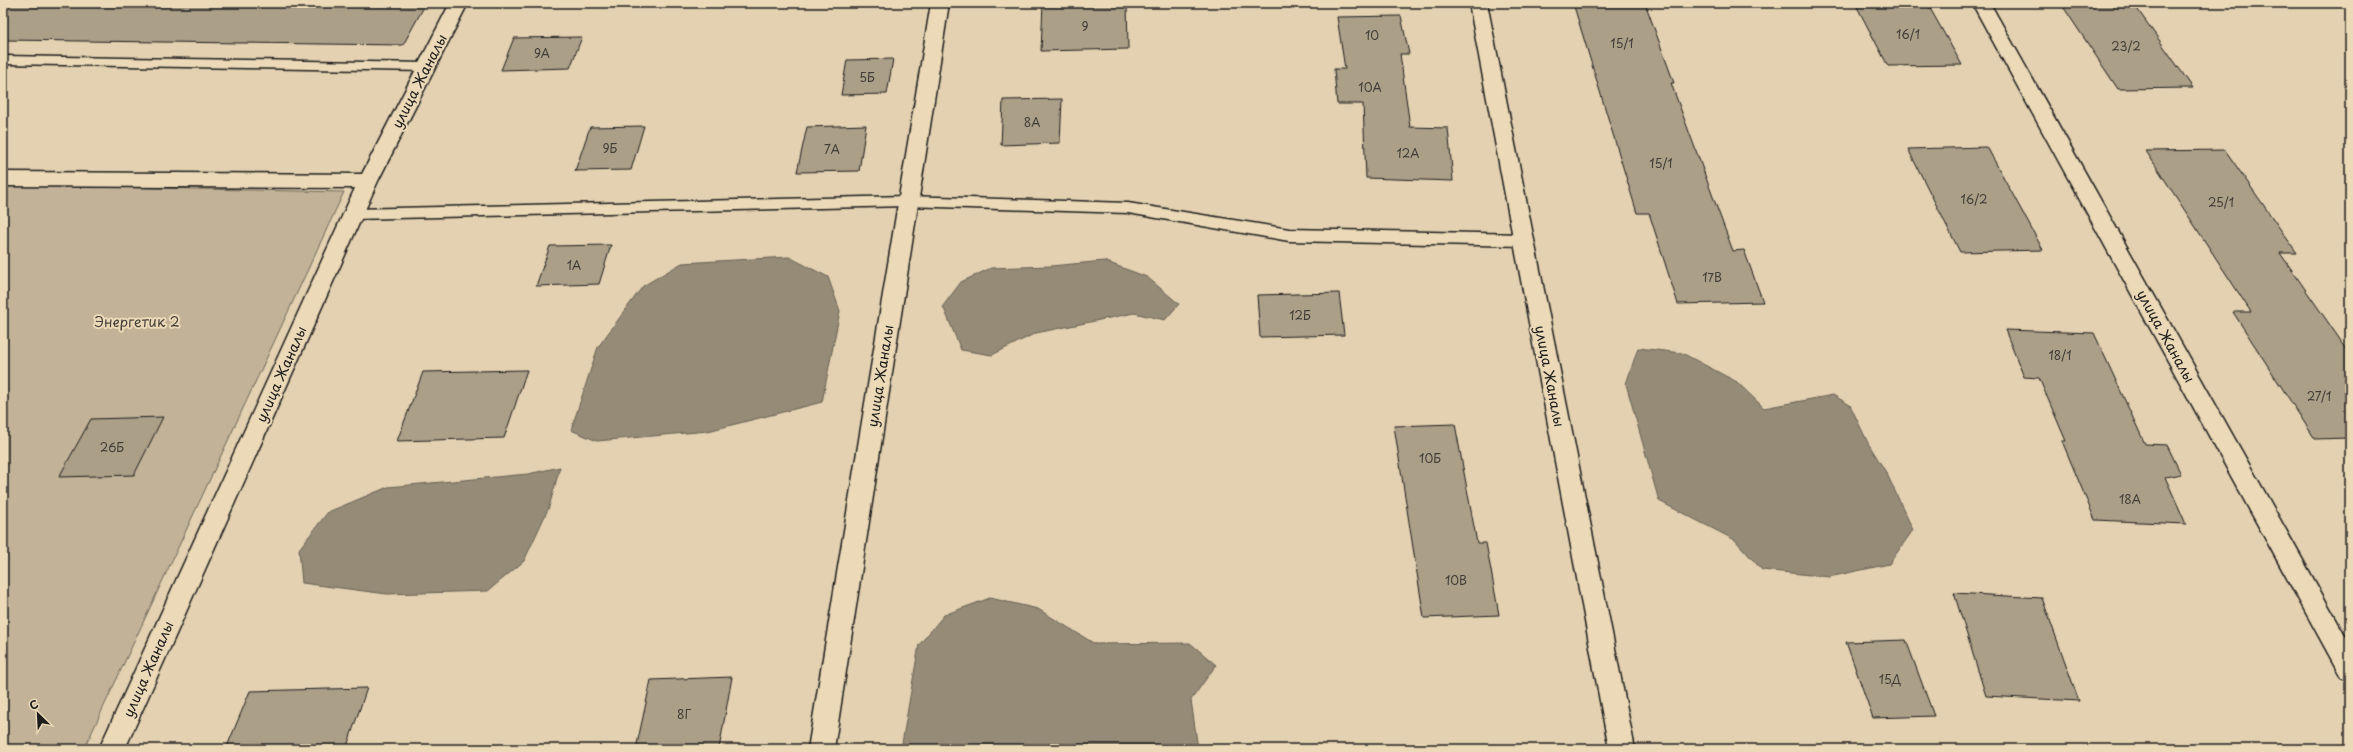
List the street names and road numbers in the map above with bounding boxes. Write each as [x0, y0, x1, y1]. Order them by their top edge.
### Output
street label: улица Жаналы [386, 30, 452, 132]
street label: улица Жаналы [2132, 286, 2200, 386]
street label: улица Жаналы [250, 323, 312, 425]
street label: улица Жаналы [862, 323, 898, 429]
street label: улица Жаналы [1530, 323, 1570, 429]
street label: улица Жаналы [117, 618, 179, 720]

